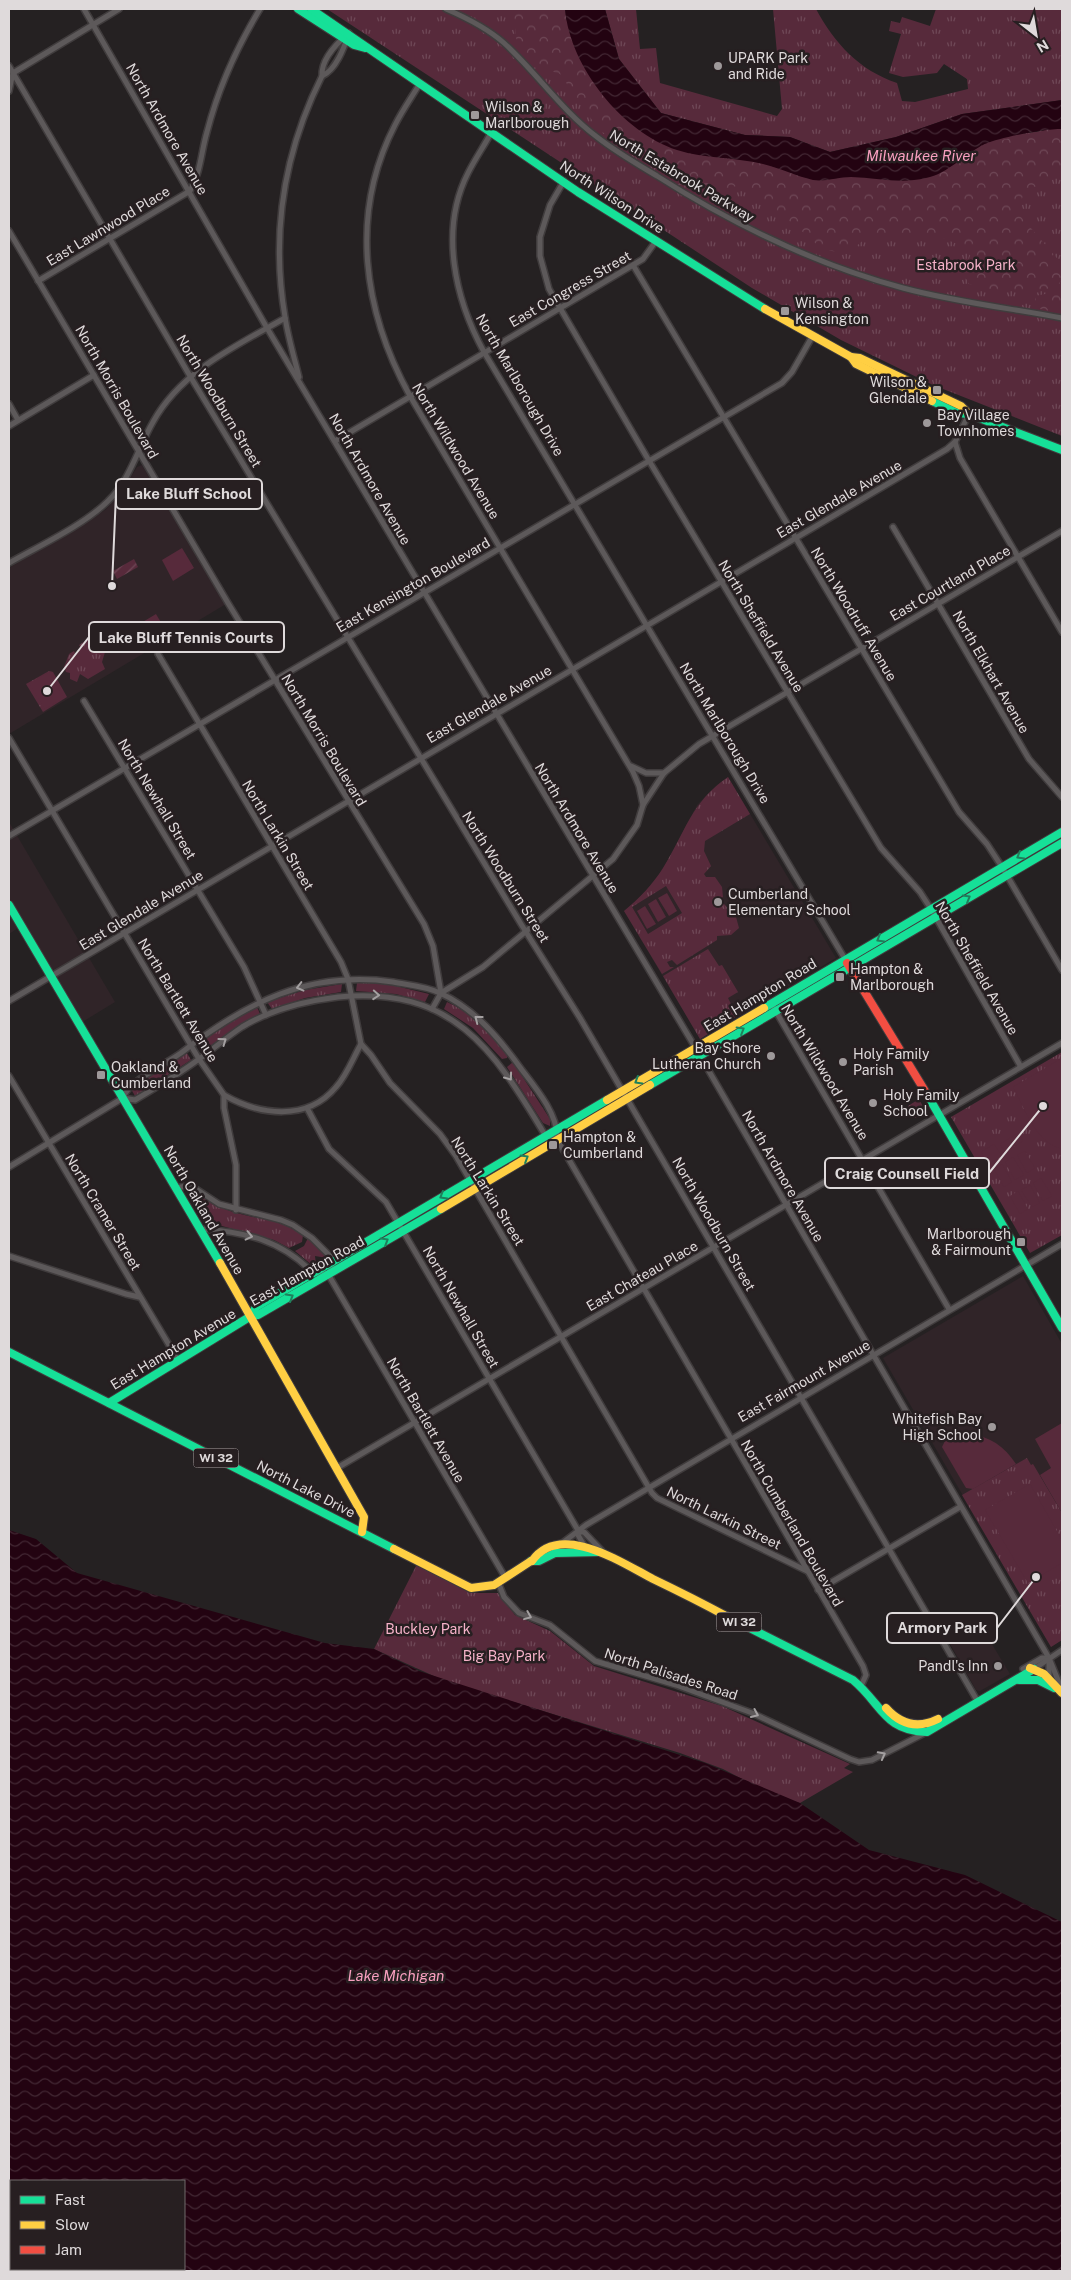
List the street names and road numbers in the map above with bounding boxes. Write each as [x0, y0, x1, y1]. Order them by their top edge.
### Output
street label: North Ardmore Avenue [123, 60, 211, 198]
street label: North Estabrook Parkway [607, 126, 758, 226]
street label: North Wilson Drive [557, 157, 667, 237]
street label: East Lawnwood Place [44, 183, 173, 269]
street label: East Congress Street [506, 248, 634, 330]
street label: North Marlborough Drive [473, 311, 567, 459]
street label: North Morris Boulevard [72, 323, 162, 461]
street label: North Woodburn Street [173, 332, 265, 470]
street label: North Wildwood Avenue [409, 380, 503, 522]
street label: North Ardmore Avenue [326, 410, 414, 548]
street label: East Glendale Avenue [774, 457, 904, 541]
street label: East Kensington Boulevard [333, 534, 493, 636]
street label: East Courtland Place [887, 542, 1013, 624]
street label: North Woodruff Avenue [808, 544, 900, 684]
street label: North Sheffield Avenue [715, 557, 807, 695]
street label: North Elkhart Avenue [949, 608, 1033, 736]
street label: North Marlborough Drive [677, 660, 774, 806]
street label: East Glendale Avenue [424, 662, 554, 746]
street label: North Morris Boulevard [278, 671, 370, 809]
street label: North Newhall Street [115, 736, 199, 862]
street label: North Ardmore Avenue [532, 760, 622, 896]
street label: North Larkin Street [239, 777, 317, 893]
street label: North Woodburn Street [459, 808, 553, 946]
street label: East Glendale Avenue [76, 867, 206, 953]
street label: North Sheffield Avenue [932, 898, 1022, 1038]
street label: North Bartlett Avenue [135, 935, 221, 1065]
street label: East Hampton Road [701, 955, 819, 1035]
street label: North Wildwood Avenue [778, 1001, 872, 1143]
street label: North Ardmore Avenue [739, 1107, 827, 1245]
street label: North Larkin Street [448, 1134, 528, 1248]
street label: North Oakland Avenue [161, 1143, 247, 1277]
street label: North Cramer Street [62, 1151, 144, 1273]
street label: North Woodburn Street [669, 1154, 759, 1294]
street label: East Hampton Road [247, 1233, 367, 1309]
street label: East Chateau Place [584, 1238, 701, 1314]
street label: North Newhall Street [420, 1243, 502, 1371]
street label: East Hampton Avenue [107, 1305, 239, 1393]
street label: East Fairmount Avenue [735, 1337, 873, 1425]
street label: North Bartlett Avenue [384, 1355, 468, 1485]
street label: North Cumberland Boulevard [738, 1437, 846, 1609]
road number: WI 32 [194, 1449, 238, 1468]
street label: North Lake Drive [254, 1457, 358, 1521]
street label: North Larkin Street [664, 1483, 784, 1553]
road number: WI 32 [716, 1612, 762, 1631]
street label: North Palisades Road [602, 1645, 740, 1703]

